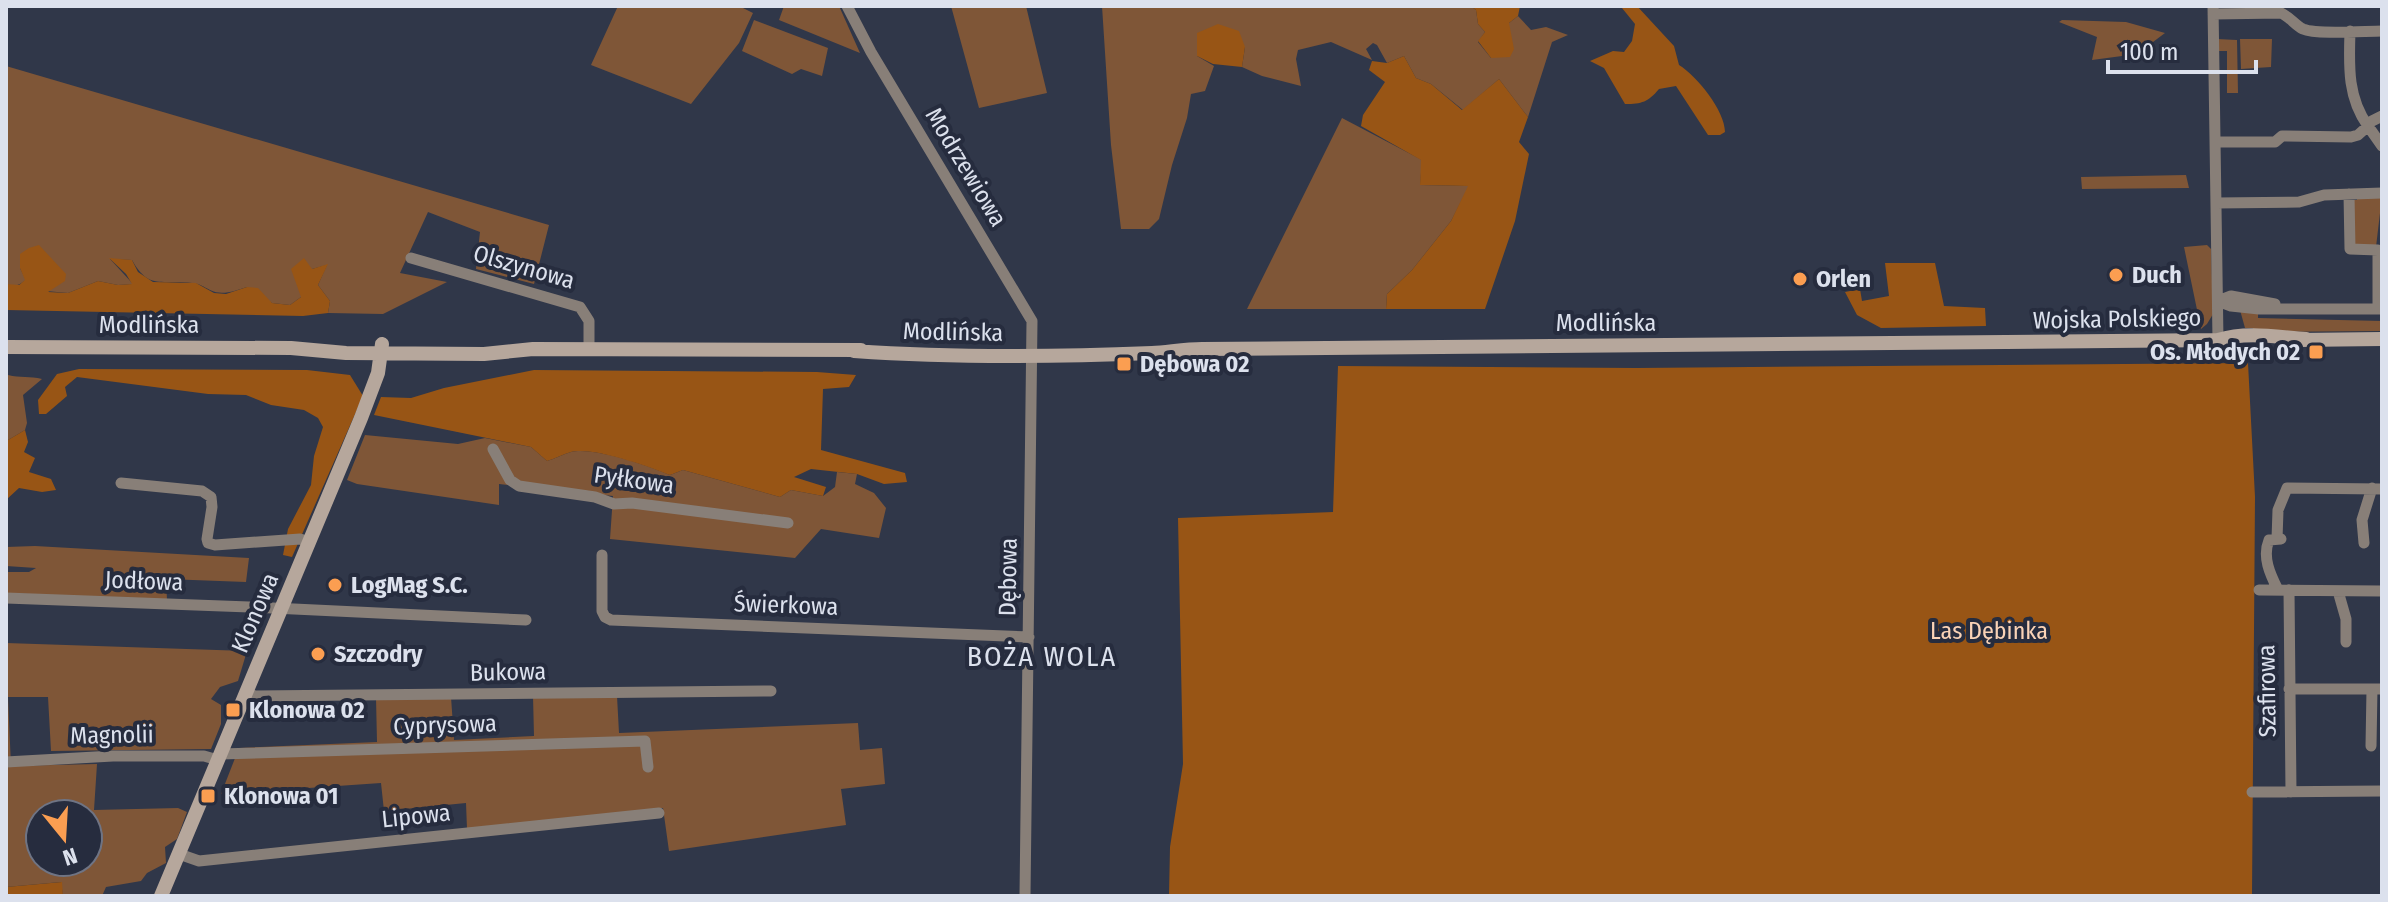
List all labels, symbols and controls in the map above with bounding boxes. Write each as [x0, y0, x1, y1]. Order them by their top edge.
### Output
scale bar [2108, 24, 2256, 74]
text: 100 m [2120, 38, 2178, 66]
street label: Modrzewiowa [920, 103, 1012, 231]
street label: Olszynowa [470, 239, 578, 295]
place label: Duch [2132, 261, 2182, 289]
place label: Orlen [1816, 265, 1871, 293]
marker: Duch [2107, 266, 2125, 284]
marker: Orlen [1791, 270, 1809, 288]
street label: Wojska Polskiego [2033, 304, 2201, 334]
street label: Modlińska [1556, 309, 1656, 337]
street label: Modlińska [99, 311, 199, 339]
street label: Modlińska [903, 317, 1003, 347]
place label: Os. Młodych 02 [2150, 338, 2300, 366]
marker: Os. Młodych 02 [2307, 343, 2325, 361]
place label: Dębowa 02 [1140, 350, 1249, 378]
marker: Dębowa 02 [1115, 355, 1133, 373]
street label: Pyłkowa [592, 461, 676, 499]
street label: Dębowa [993, 538, 1023, 616]
street label: Jodłowa [104, 566, 184, 596]
street label: Klonowa [226, 569, 284, 657]
place label: LogMag S.C. [351, 571, 468, 599]
marker: LogMag S.C. [326, 576, 344, 594]
street label: Świerkowa [733, 589, 839, 621]
park label: Las Dębinka [1930, 617, 2048, 645]
place label: Szczodry [334, 640, 423, 668]
district label: BOŻA WOLA [967, 640, 1117, 673]
street label: Szafirowa [2252, 644, 2282, 738]
marker: Szczodry [309, 645, 327, 663]
street label: Bukowa [470, 657, 546, 687]
place label: Klonowa 02 [249, 696, 365, 724]
marker: Klonowa 02 [224, 701, 242, 719]
street label: Cyprysowa [393, 709, 497, 741]
street label: Magnolii [70, 720, 154, 750]
place label: Klonowa 01 [224, 782, 338, 810]
marker: Klonowa 01 [199, 787, 217, 805]
north arrow [24, 798, 104, 878]
street label: Lipowa [380, 798, 452, 834]
text: N [60, 842, 80, 871]

